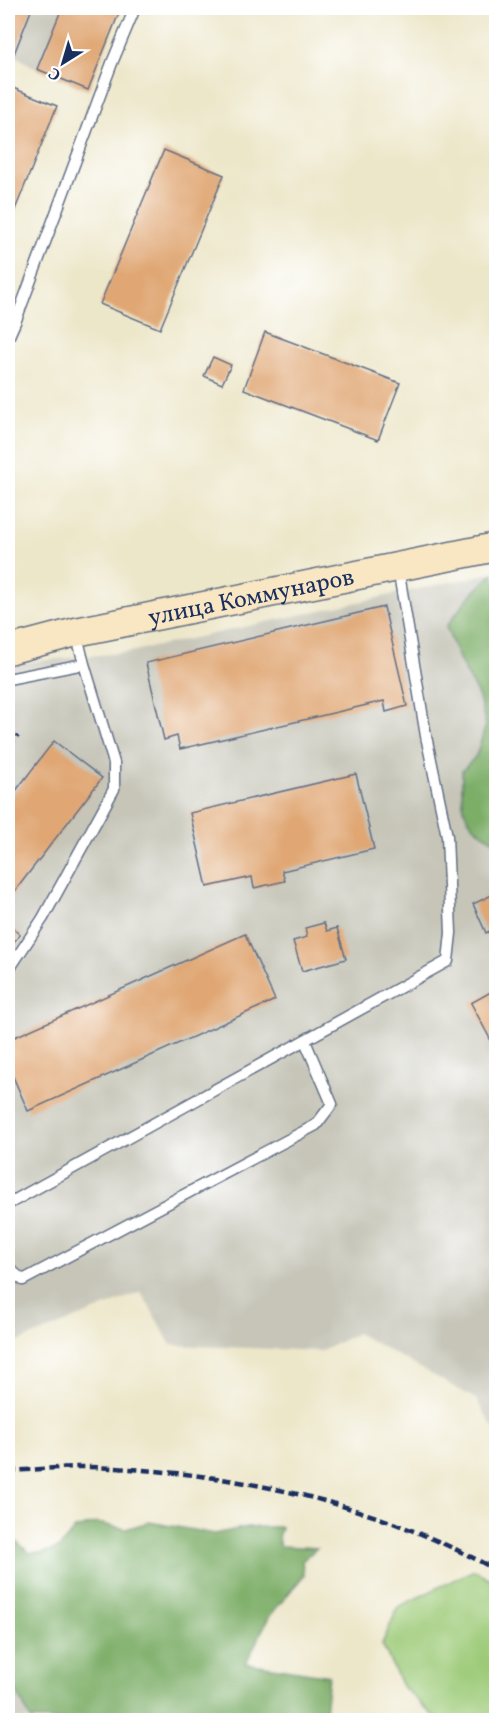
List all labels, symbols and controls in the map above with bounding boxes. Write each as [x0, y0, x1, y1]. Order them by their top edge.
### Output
north arrow [33, 33, 93, 93]
text: С [44, 61, 66, 85]
street label: улица Коммунаров [146, 561, 357, 636]

